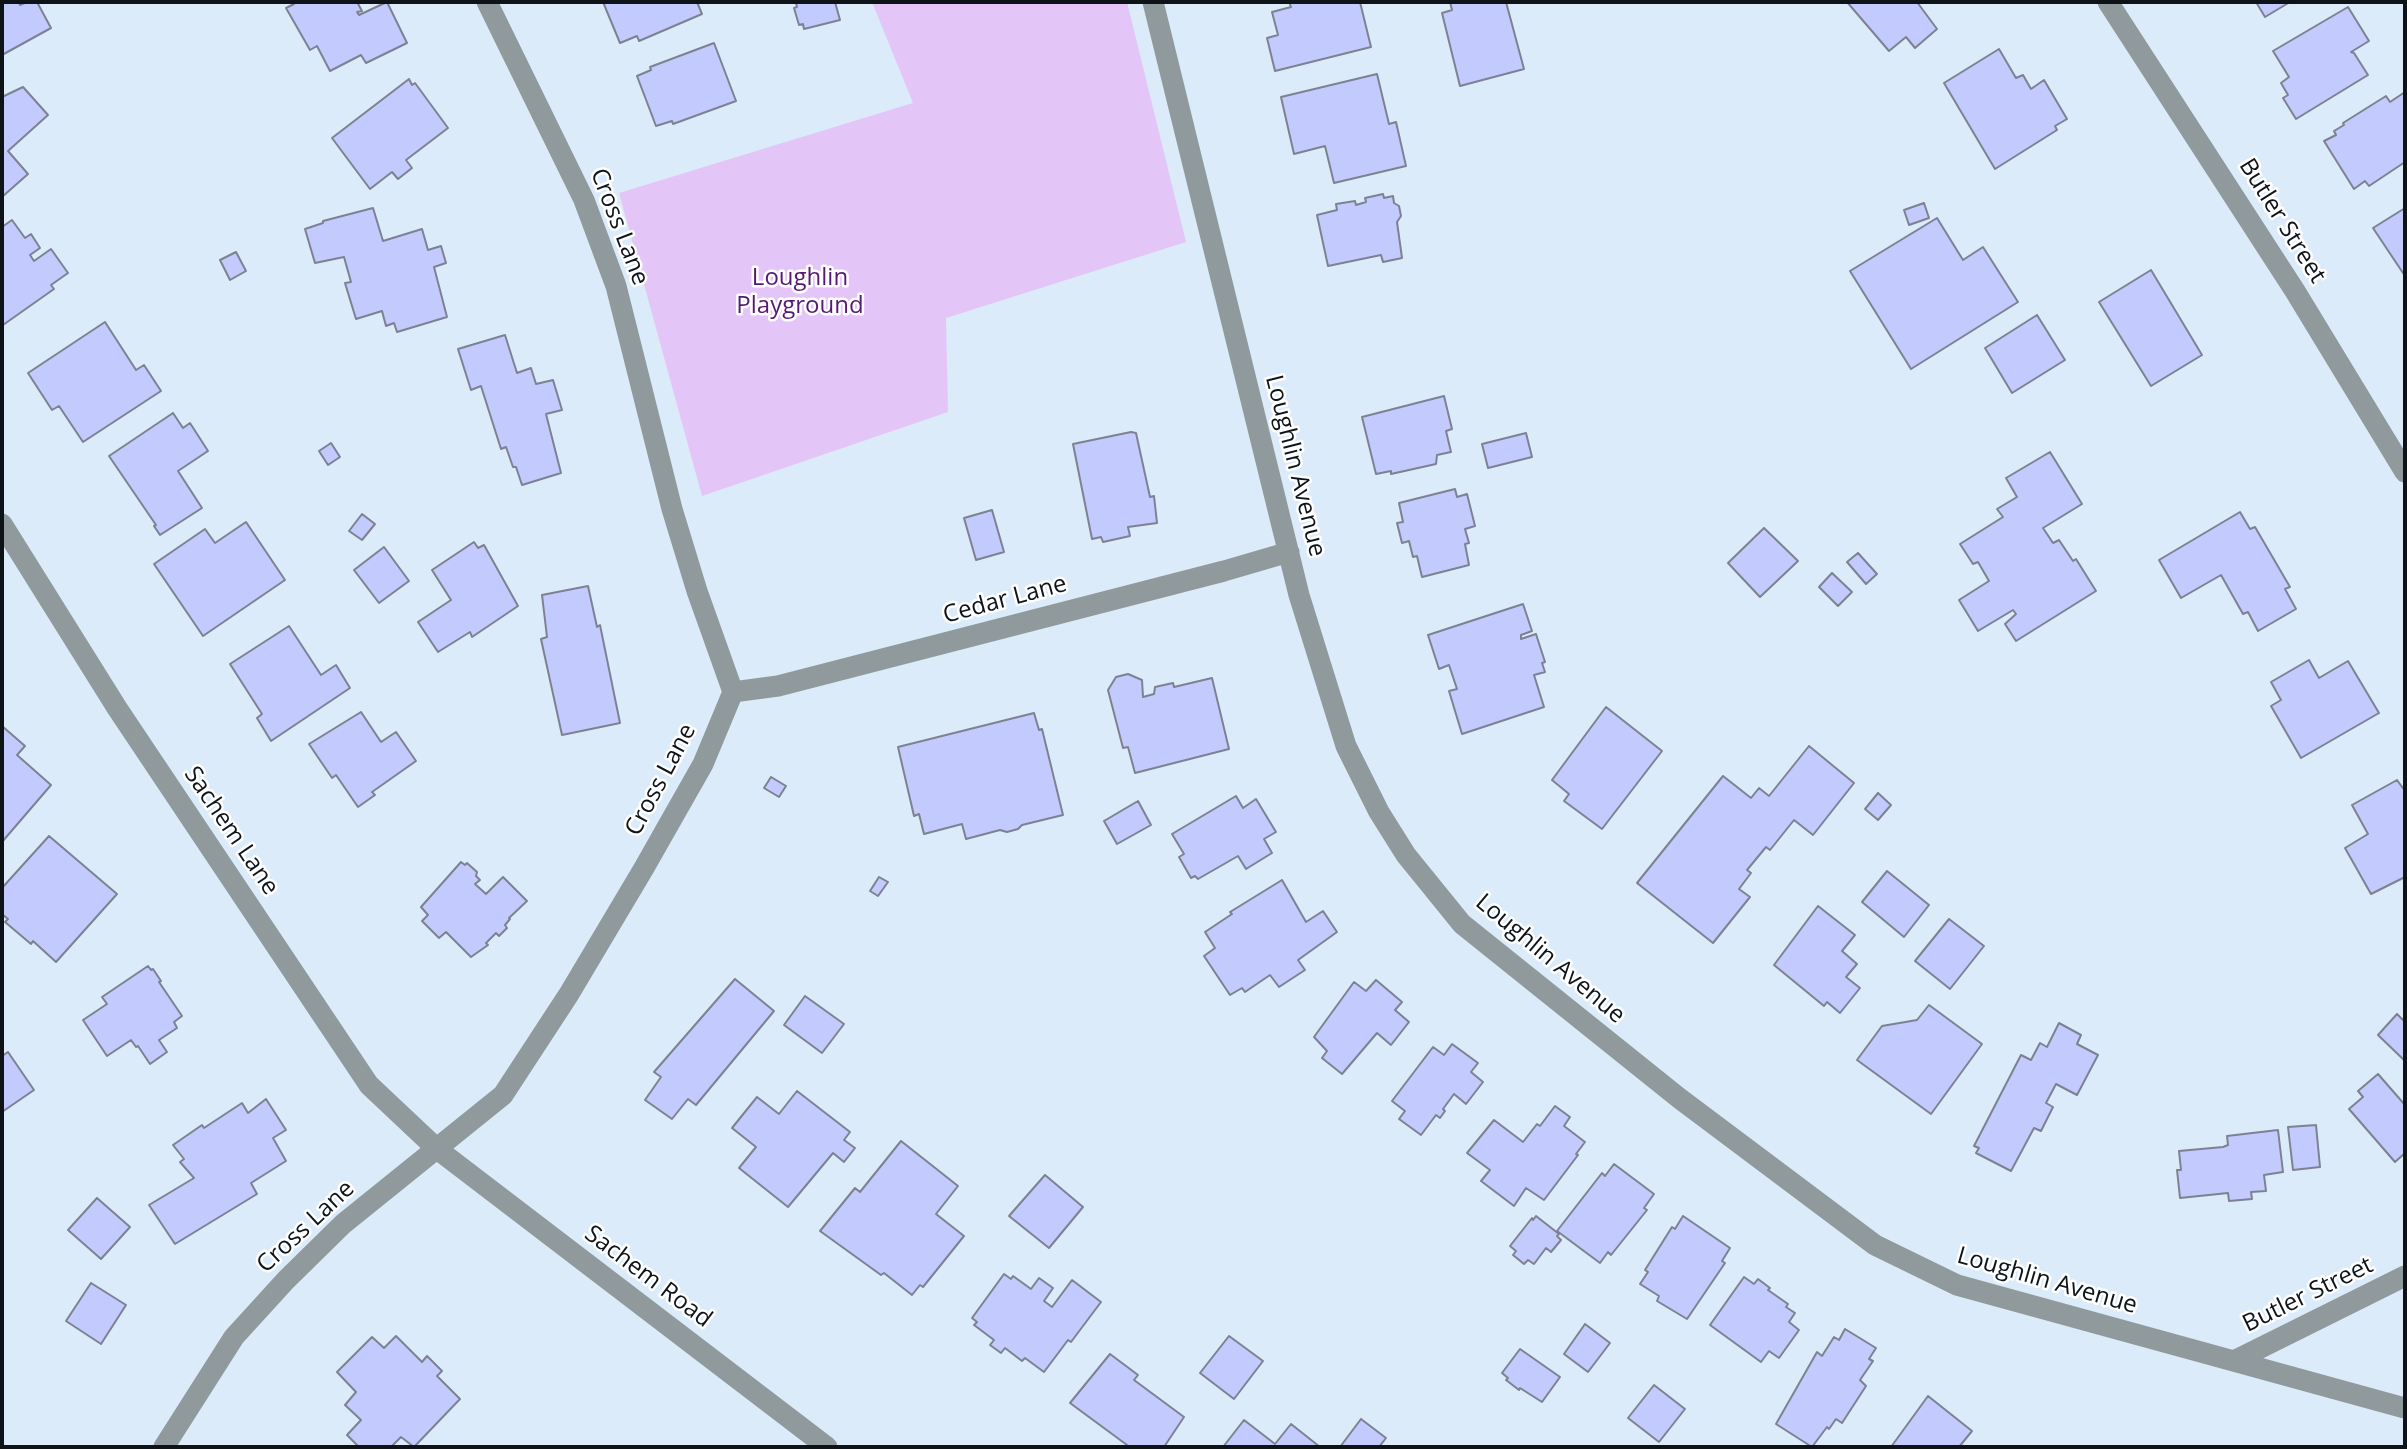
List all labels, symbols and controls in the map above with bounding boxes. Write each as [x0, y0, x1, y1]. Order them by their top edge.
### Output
street label: Butler Street [2232, 153, 2332, 289]
street label: Cross Lane [584, 165, 654, 289]
park label: Loughlin Playground [736, 264, 864, 320]
street label: Loughlin Avenue [1259, 372, 1331, 560]
street label: Cedar Lane [940, 570, 1070, 630]
street label: Cross Lane [620, 719, 702, 841]
street label: Sachem Lane [177, 761, 285, 901]
street label: Loughlin Avenue [1469, 888, 1631, 1030]
street label: Cross Lane [251, 1175, 361, 1279]
street label: Sachem Road [579, 1220, 717, 1334]
street label: Loughlin Avenue [1954, 1242, 2140, 1320]
street label: Butler Street [2238, 1251, 2378, 1339]

